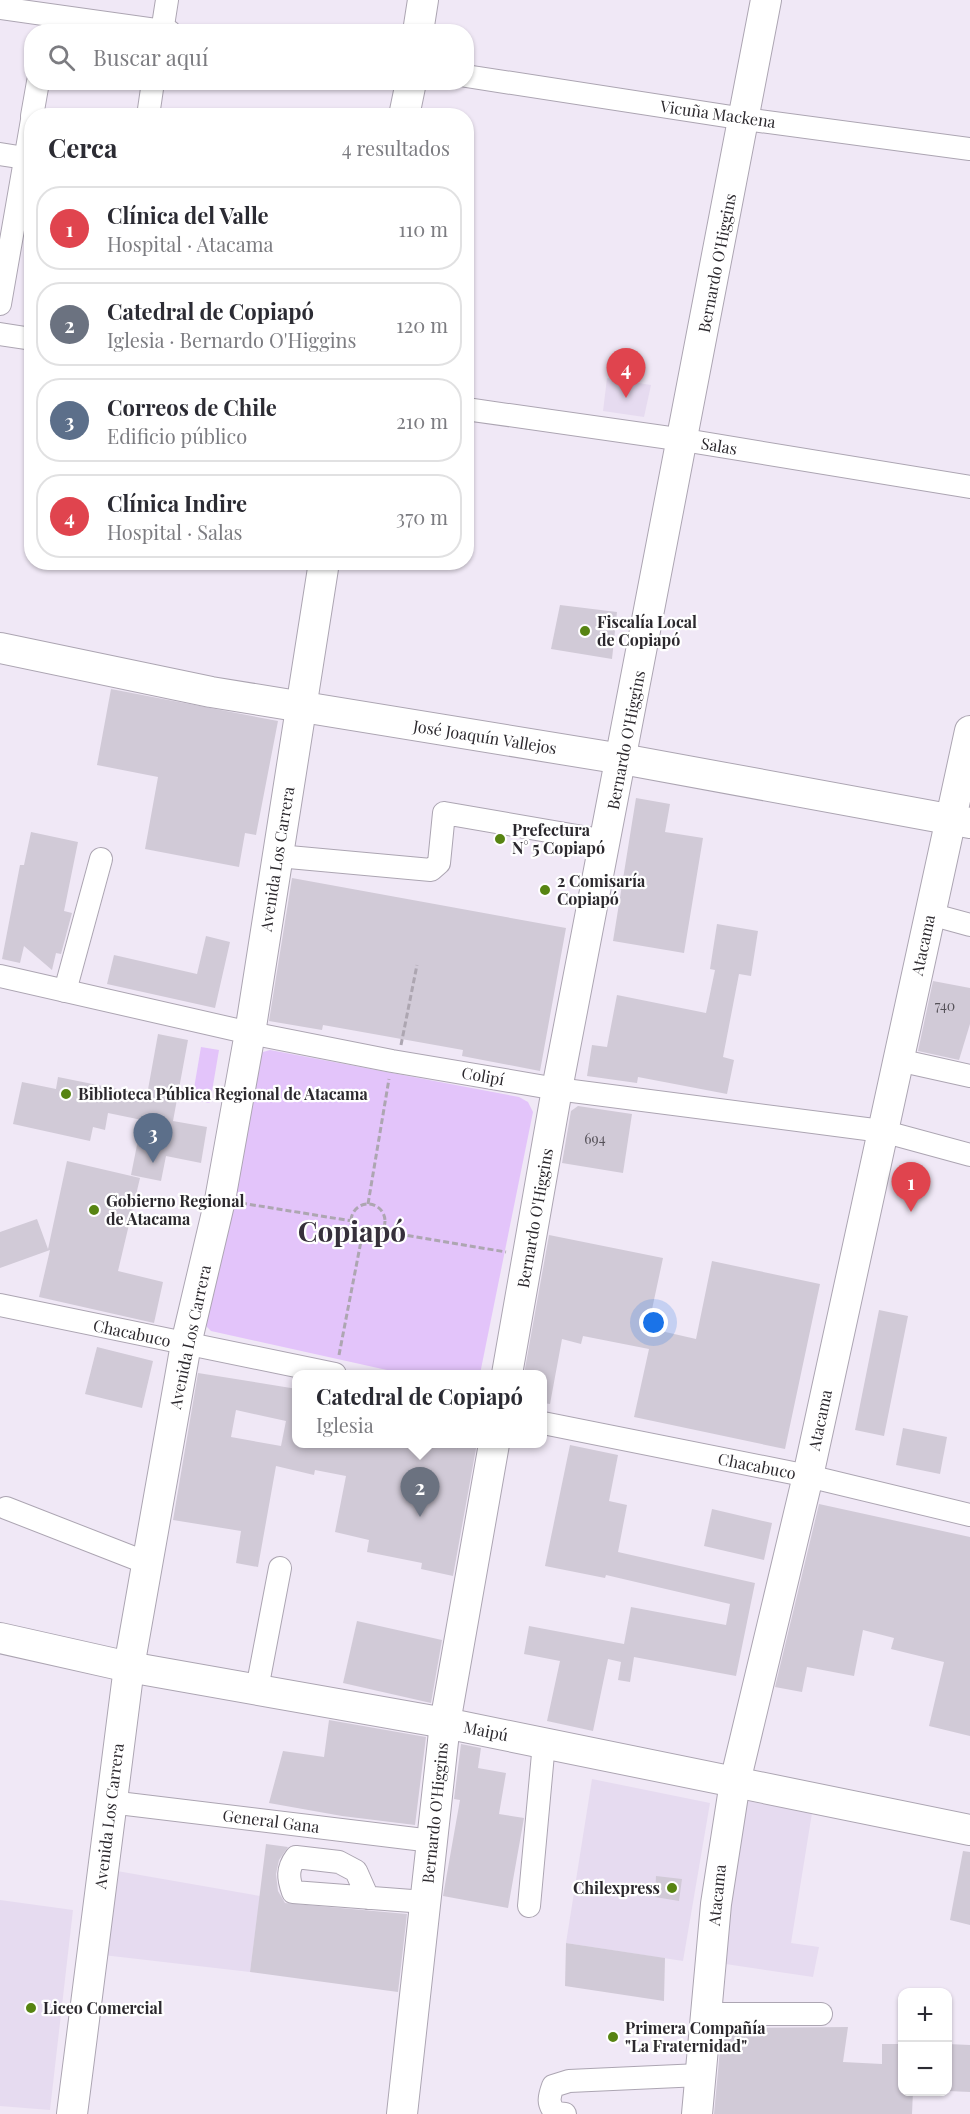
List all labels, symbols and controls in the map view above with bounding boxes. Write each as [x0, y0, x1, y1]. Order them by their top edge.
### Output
search box [24, 24, 474, 90]
icon: search [45, 41, 78, 74]
text: Buscar aquí [93, 42, 208, 72]
street label: Vicuña Mackena [658, 95, 777, 132]
text: Cerca [48, 130, 117, 165]
text: 4 resultados [342, 134, 450, 161]
street label: Bernardo O'Higgins [693, 191, 740, 334]
text: Clínica del Valle [107, 200, 269, 230]
text: 1 [66, 215, 73, 242]
text: 110 m [398, 215, 448, 242]
text: Hospital · Atacama [107, 230, 274, 257]
text: Catedral de Copiapó [107, 296, 314, 326]
text: 2 [64, 311, 75, 338]
text: 120 m [396, 311, 448, 338]
text: Iglesia · Bernardo O'Higgins [107, 326, 356, 353]
pin: 4 [606, 348, 646, 398]
text: Correos de Chile [107, 392, 277, 422]
text: 3 [65, 407, 74, 434]
text: 210 m [396, 407, 448, 434]
text: Edificio público [107, 422, 247, 449]
street label: Salas [700, 432, 739, 459]
text: Clínica Indire [107, 488, 247, 518]
text: 4 [64, 503, 75, 530]
text: 370 m [396, 503, 448, 530]
text: Hospital · Salas [107, 518, 243, 545]
place label: Fiscalía Local de Copiapó [597, 611, 697, 650]
marker: Fiscalía Local de Copiapó [578, 624, 592, 638]
street label: Bernardo O'Higgins [602, 668, 649, 811]
street label: José Joaquín Vallejos [411, 715, 558, 758]
street label: Avenida Los Carrera [255, 785, 298, 934]
place label: Prefectura N° 5 Copiapó [512, 819, 605, 858]
marker: Prefectura N° 5 Copiapó [493, 832, 507, 846]
place label: 2 Comisaría Copiapó [557, 870, 646, 909]
marker: 2 Comisaría Copiapó [538, 883, 552, 897]
street label: Atacama [906, 913, 939, 978]
house number: 740 [935, 996, 955, 1015]
street label: Colipí [460, 1061, 506, 1090]
place label: Biblioteca Pública Regional de Atacama [78, 1083, 369, 1104]
marker: Biblioteca Pública Regional de Atacama [59, 1087, 73, 1101]
pin: 3 [134, 1114, 172, 1163]
house number: 694 [584, 1129, 606, 1148]
street label: Bernardo O'Higgins [512, 1146, 557, 1289]
pin: 1 [892, 1162, 930, 1212]
place label: Gobierno Regional de Atacama [106, 1190, 244, 1229]
marker: Gobierno Regional de Atacama [87, 1203, 101, 1217]
district label: Copiapó [298, 1212, 406, 1249]
street label: Avenida Los Carrera [164, 1263, 215, 1412]
your location [639, 1308, 668, 1337]
street label: Chacabuco [91, 1314, 173, 1351]
popup [292, 1370, 547, 1448]
text: Catedral de Copiapó [316, 1381, 523, 1411]
street label: Atacama [803, 1388, 836, 1453]
text: Iglesia [316, 1411, 374, 1438]
street label: Chacabuco [716, 1448, 798, 1483]
pin: 2 [400, 1468, 440, 1517]
street label: Maipú [462, 1716, 510, 1745]
street label: Bernardo O'Higgins [417, 1741, 452, 1884]
street label: Avenida Los Carrera [89, 1742, 128, 1891]
street label: General Gana [221, 1804, 321, 1837]
street label: Atacama [703, 1863, 730, 1928]
place label: Chilexpress [573, 1877, 660, 1898]
marker: Chilexpress [665, 1881, 679, 1895]
map controls [898, 1988, 952, 2096]
button: + [898, 1988, 952, 2042]
place label: Liceo Comercial [43, 1997, 163, 2018]
marker: Liceo Comercial [24, 2001, 38, 2015]
place label: Primera Compañía "La Fraternidad" [625, 2017, 766, 2056]
marker: Primera Compañía "La Fraternidad" [606, 2030, 620, 2044]
button: − [898, 2042, 952, 2096]

